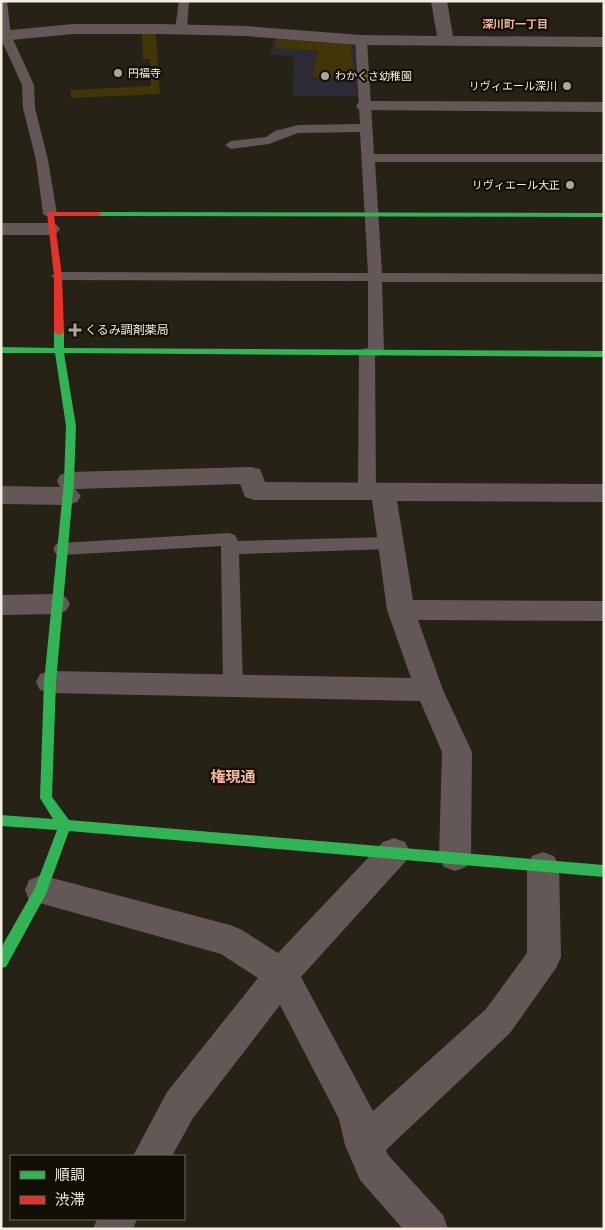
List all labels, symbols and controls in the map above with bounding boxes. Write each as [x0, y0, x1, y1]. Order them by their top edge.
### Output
district label: 深川町一丁目 [482, 17, 548, 31]
place label: 円福寺 [128, 66, 161, 80]
marker: 円福寺 [112, 67, 124, 79]
place label: わかくさ幼稚園 [335, 69, 412, 83]
marker: わかくさ幼稚園 [319, 70, 331, 82]
place label: リヴィエール深川 [469, 79, 557, 93]
marker: リヴィエール深川 [561, 80, 573, 92]
place label: リヴィエール大正 [472, 178, 560, 192]
marker: リヴィエール大正 [564, 179, 576, 191]
place label: くるみ調剤薬局 [85, 322, 169, 337]
marker: くるみ調剤薬局 [69, 324, 81, 336]
district label: 権現通 [210, 767, 256, 786]
legend [10, 1155, 185, 1220]
text: 順調 [55, 1165, 85, 1184]
text: 渋滞 [55, 1190, 85, 1209]

